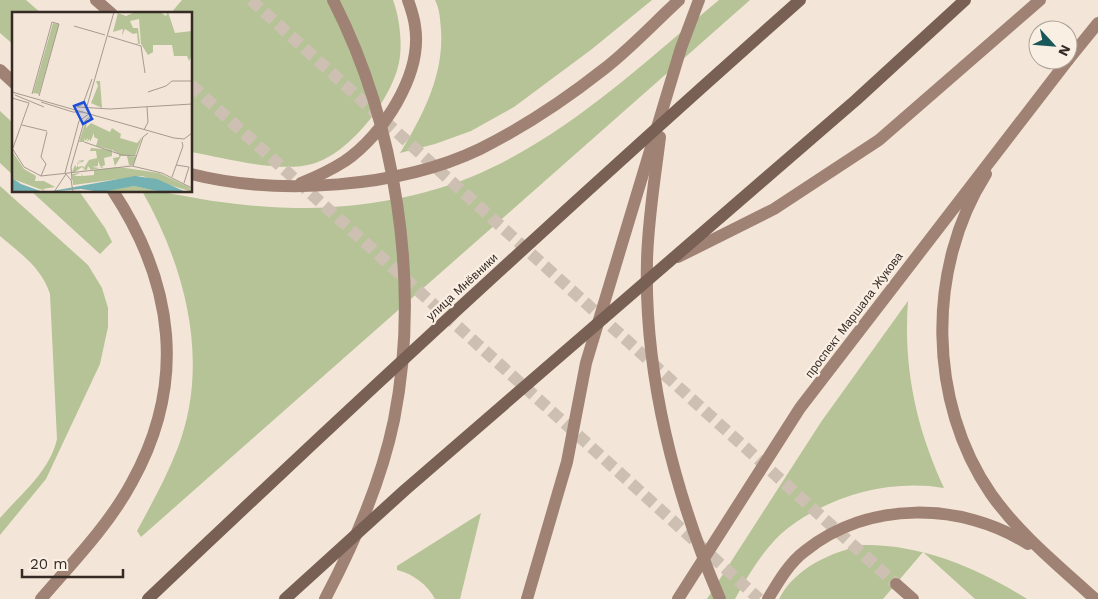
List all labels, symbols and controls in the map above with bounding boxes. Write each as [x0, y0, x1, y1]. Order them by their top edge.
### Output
inset map [12, 12, 192, 192]
north arrow [1028, 20, 1078, 70]
text: N [1055, 43, 1074, 59]
street label: проспект Маршала Жукова [802, 249, 906, 380]
street label: улица Мнёвники [424, 250, 500, 324]
scale bar [22, 546, 124, 578]
text: 20 m [30, 555, 68, 573]

